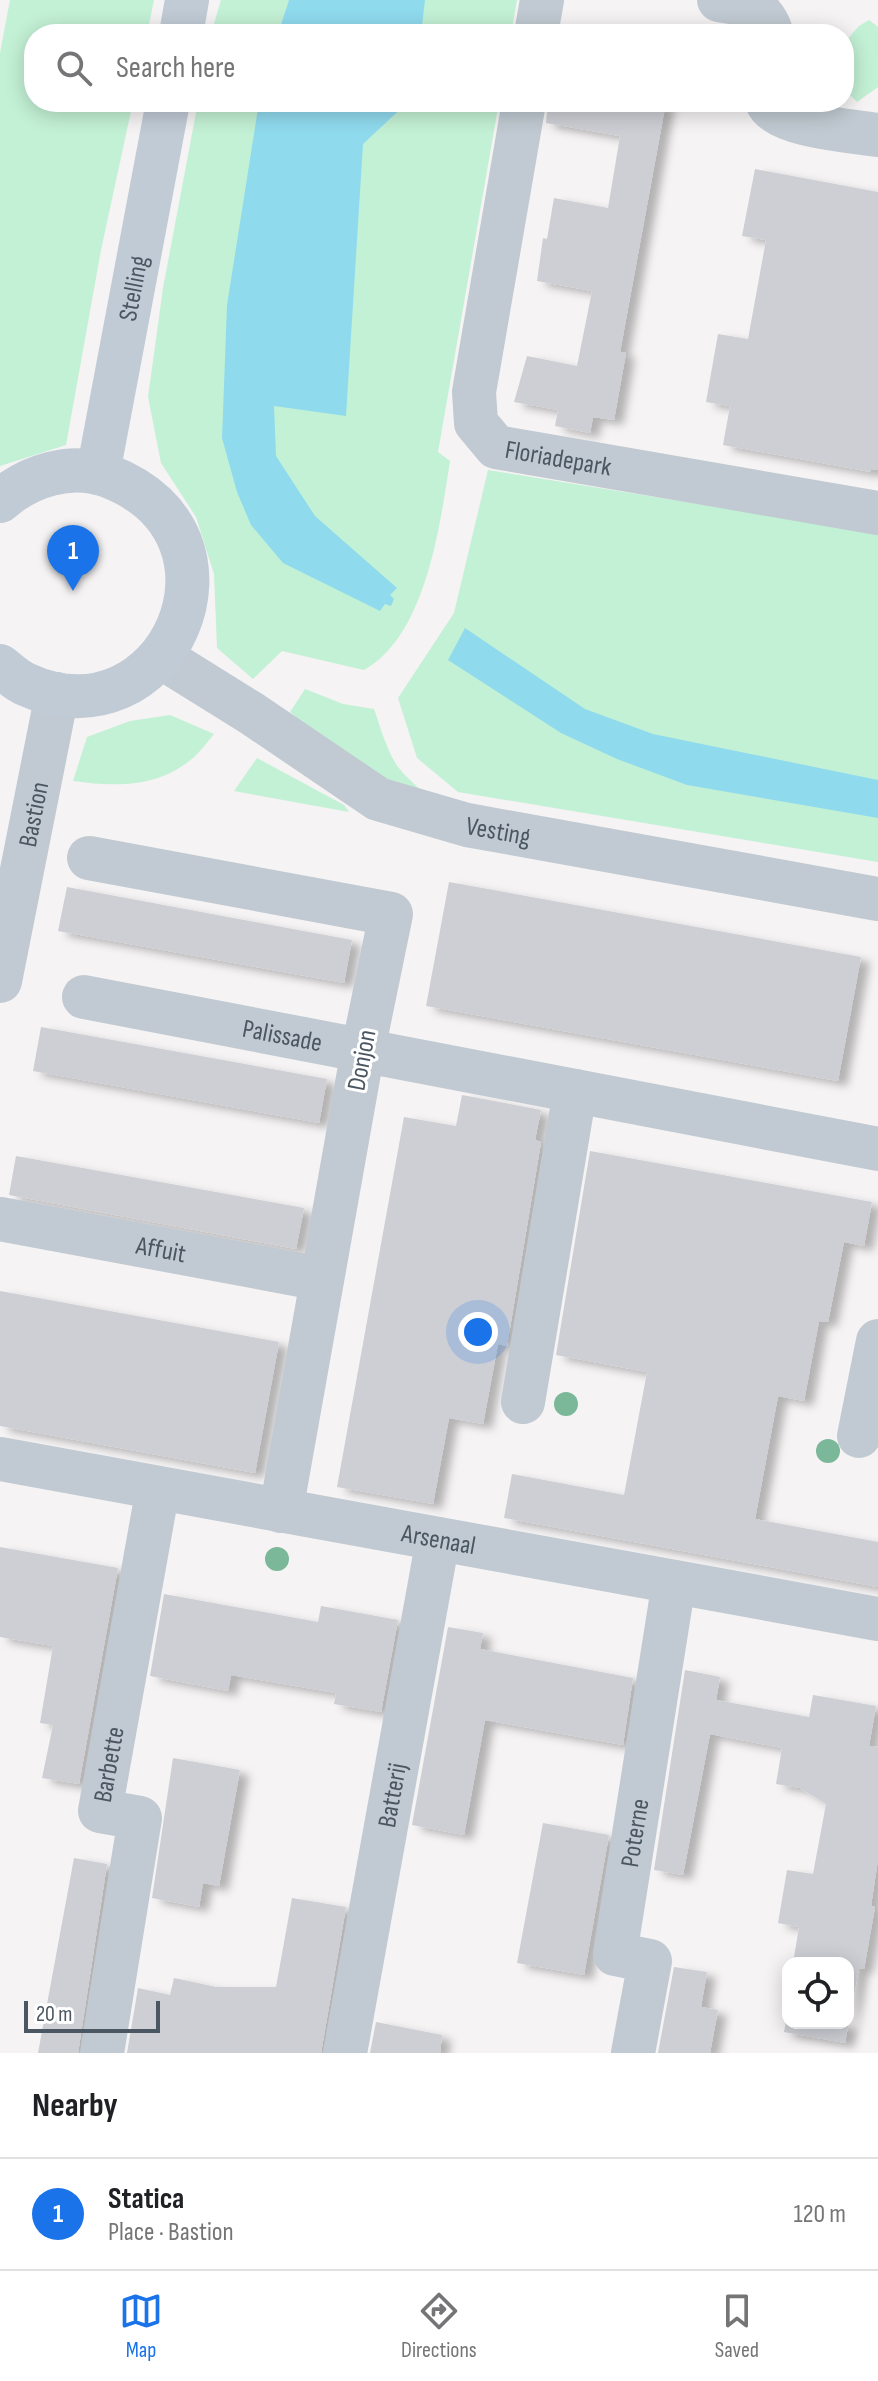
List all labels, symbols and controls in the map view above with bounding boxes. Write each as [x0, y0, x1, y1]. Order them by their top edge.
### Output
search box [24, 24, 854, 112]
icon: search [52, 46, 96, 90]
text: Search here [116, 50, 235, 86]
street label: Stelling [113, 253, 156, 324]
street label: Floriadepark [503, 435, 614, 484]
pin: 1 [47, 525, 99, 591]
street label: Bastion [13, 779, 56, 850]
street label: Vesting [463, 811, 533, 853]
street label: Palissade [240, 1014, 325, 1059]
street label: Donjon [341, 1027, 384, 1093]
street label: Affuit [133, 1231, 188, 1270]
your location [458, 1312, 498, 1352]
street label: Arsenaal [398, 1518, 478, 1562]
street label: Barbette [88, 1724, 132, 1805]
street label: Batterij [372, 1761, 414, 1830]
street label: Poterne [615, 1796, 656, 1870]
map controls [782, 1957, 854, 2029]
button: locate [782, 1957, 854, 2029]
scale bar [24, 1997, 160, 2033]
text: 20 m [36, 2001, 73, 2028]
text: Nearby [32, 2085, 118, 2126]
text: Statica [108, 2181, 184, 2217]
text: 1 [53, 2199, 63, 2230]
text: 120 m [793, 2199, 846, 2230]
text: Place · Bastion [108, 2217, 234, 2248]
tab: Map [119, 2289, 163, 2364]
tab: Directions [401, 2289, 477, 2364]
tab: Saved [715, 2289, 759, 2364]

